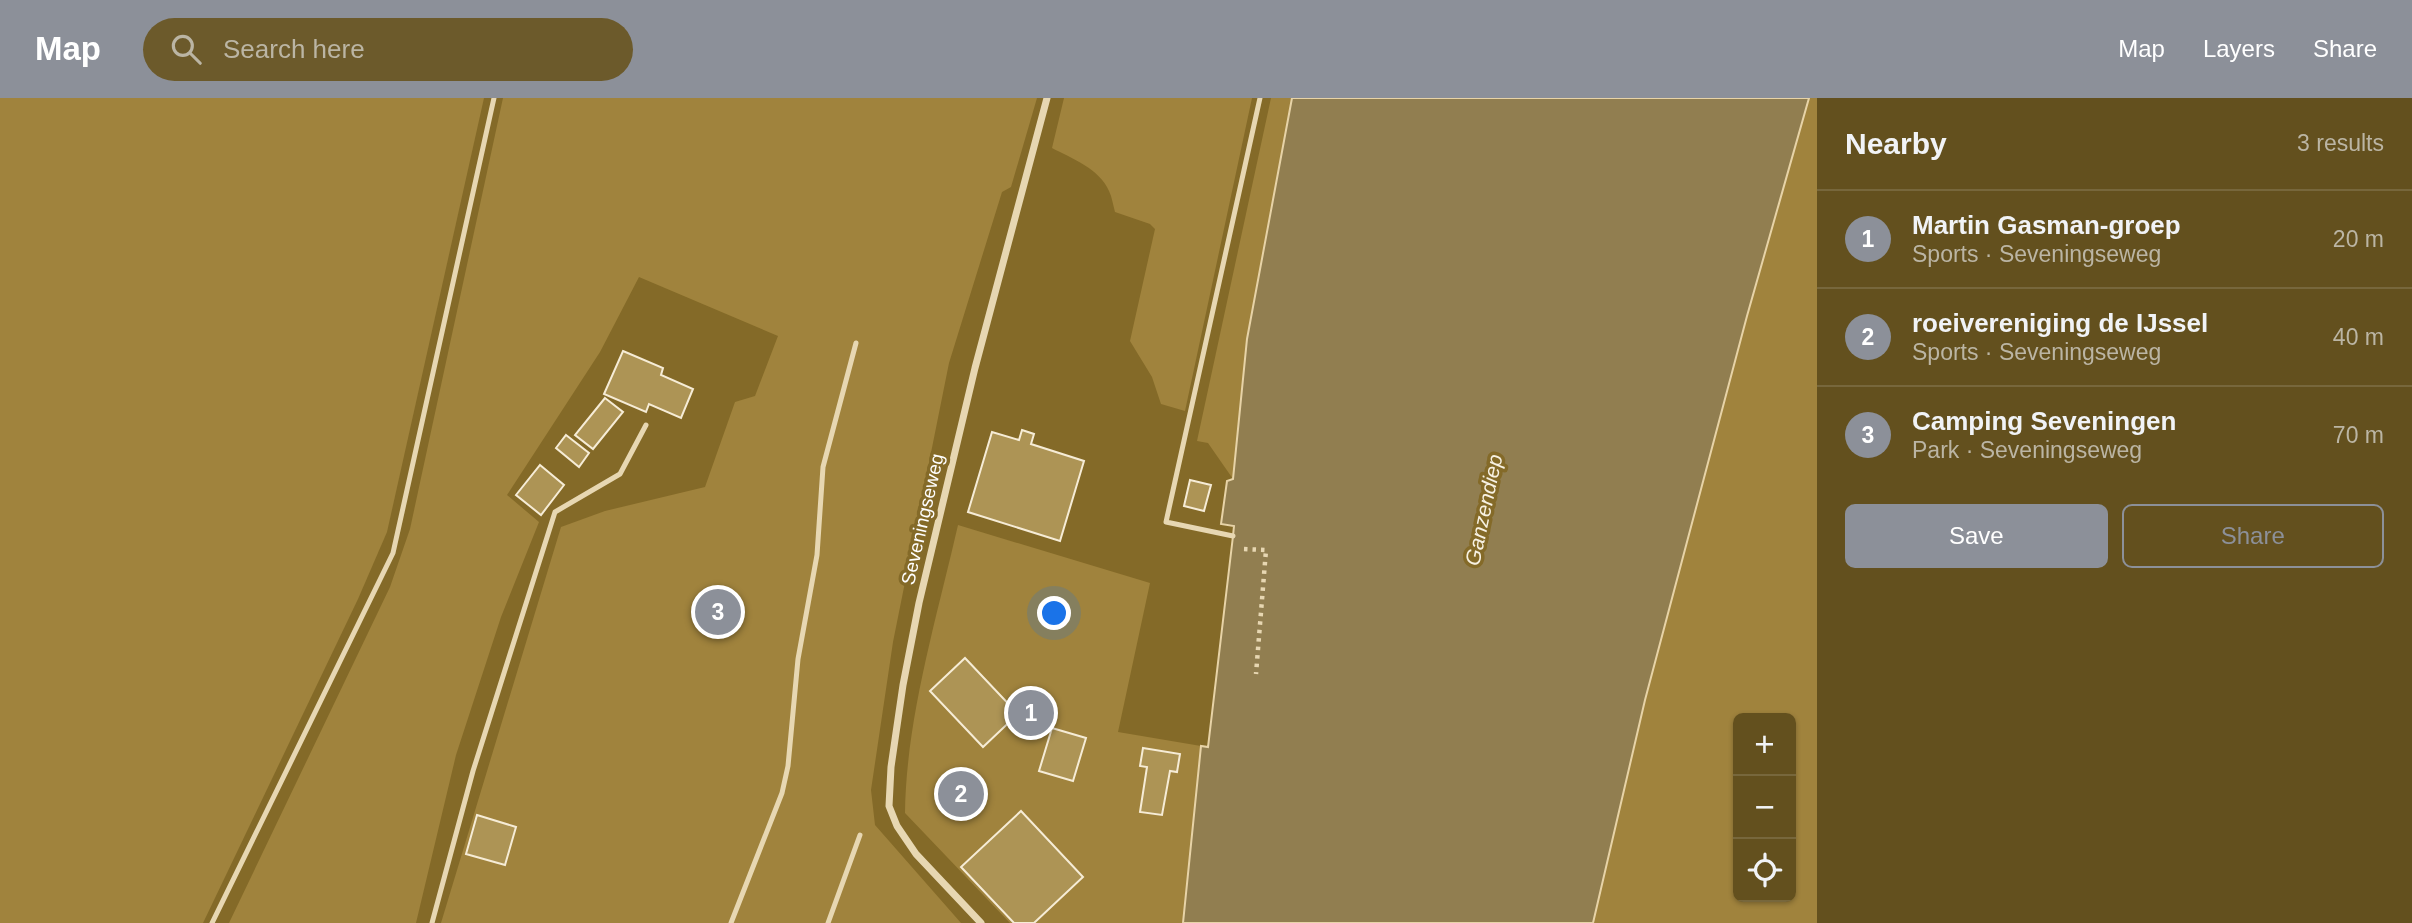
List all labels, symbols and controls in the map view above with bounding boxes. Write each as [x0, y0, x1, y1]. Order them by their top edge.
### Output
search box [143, 18, 633, 81]
text: Map [35, 30, 101, 67]
icon: search [167, 30, 205, 68]
text: Search here [223, 34, 365, 64]
text: Map [2118, 35, 2165, 62]
text: Layers [2203, 35, 2275, 62]
text: Share [2313, 35, 2377, 62]
text: Nearby [1845, 127, 1947, 160]
text: 3 results [2297, 130, 2384, 156]
text: Martin Gasman-groep [1912, 210, 2181, 240]
text: 1 [1862, 226, 1874, 252]
text: 20 m [2333, 226, 2384, 252]
text: Sports · Seveningseweg [1912, 241, 2161, 267]
text: roeivereniging de IJssel [1912, 308, 2208, 338]
text: 2 [1862, 324, 1874, 350]
text: 40 m [2333, 324, 2384, 350]
text: Sports · Seveningseweg [1912, 339, 2161, 365]
text: Camping Seveningen [1912, 406, 2176, 436]
text: 3 [1862, 422, 1874, 448]
text: 70 m [2333, 422, 2384, 448]
text: Park · Seveningseweg [1912, 437, 2142, 463]
street label: Seveningseweg [897, 451, 948, 587]
water label: Ganzendiep [1460, 452, 1507, 568]
button: Save [1845, 504, 2108, 568]
button: Share [2122, 504, 2384, 568]
pin: 3 [695, 586, 741, 638]
your location [1037, 596, 1071, 630]
pin: 1 [1008, 687, 1054, 739]
map controls [1733, 713, 1796, 902]
button: + [1733, 713, 1796, 776]
pin: 2 [938, 768, 984, 820]
button: − [1733, 776, 1796, 839]
button: locate [1733, 839, 1796, 902]

